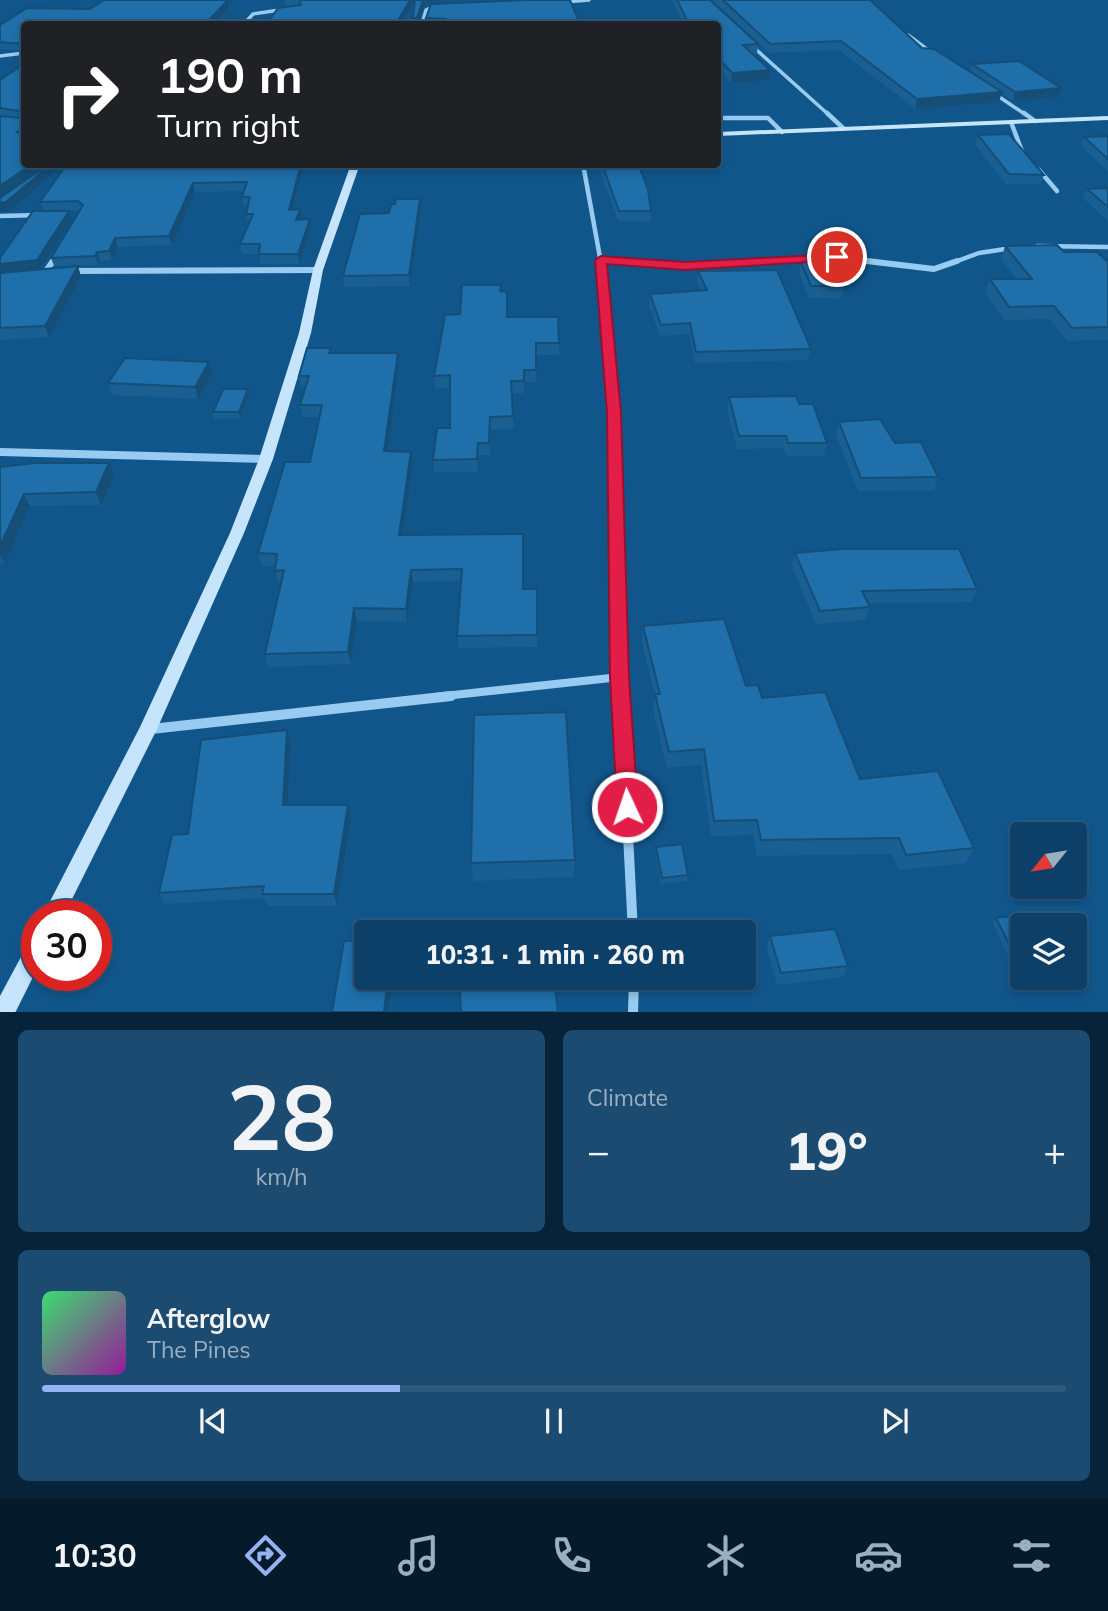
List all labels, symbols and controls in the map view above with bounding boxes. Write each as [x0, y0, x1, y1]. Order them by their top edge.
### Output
text: 190 m [157, 44, 303, 105]
icon: right [42, 49, 133, 140]
text: Turn right [157, 105, 300, 145]
pin [807, 227, 867, 287]
icon: arrive [818, 238, 856, 276]
position arrow [590, 770, 664, 844]
north arrow [1010, 822, 1087, 900]
map controls [1010, 822, 1087, 990]
speed limit sign: 30 [21, 900, 112, 991]
button: layers [1010, 913, 1087, 990]
text: 10:31 · 1 min · 260 m [425, 938, 685, 971]
text: 28 [227, 1059, 336, 1173]
text: Climate [587, 1083, 668, 1112]
text: 19° [785, 1118, 868, 1183]
text: − [587, 1127, 610, 1175]
text: + [1043, 1127, 1066, 1175]
text: km/h [255, 1162, 308, 1191]
text: Afterglow [147, 1302, 270, 1335]
text: The Pines [147, 1335, 251, 1364]
icon: previous [194, 1402, 232, 1440]
icon: pause [535, 1402, 573, 1440]
icon: next [876, 1402, 914, 1440]
icon: directions [241, 1531, 290, 1580]
icon: music [394, 1531, 443, 1580]
icon: phone [547, 1531, 596, 1580]
icon: climate [701, 1531, 750, 1580]
icon: car [854, 1531, 903, 1580]
icon: filters [1007, 1531, 1056, 1580]
text: 10:30 [52, 1535, 137, 1575]

